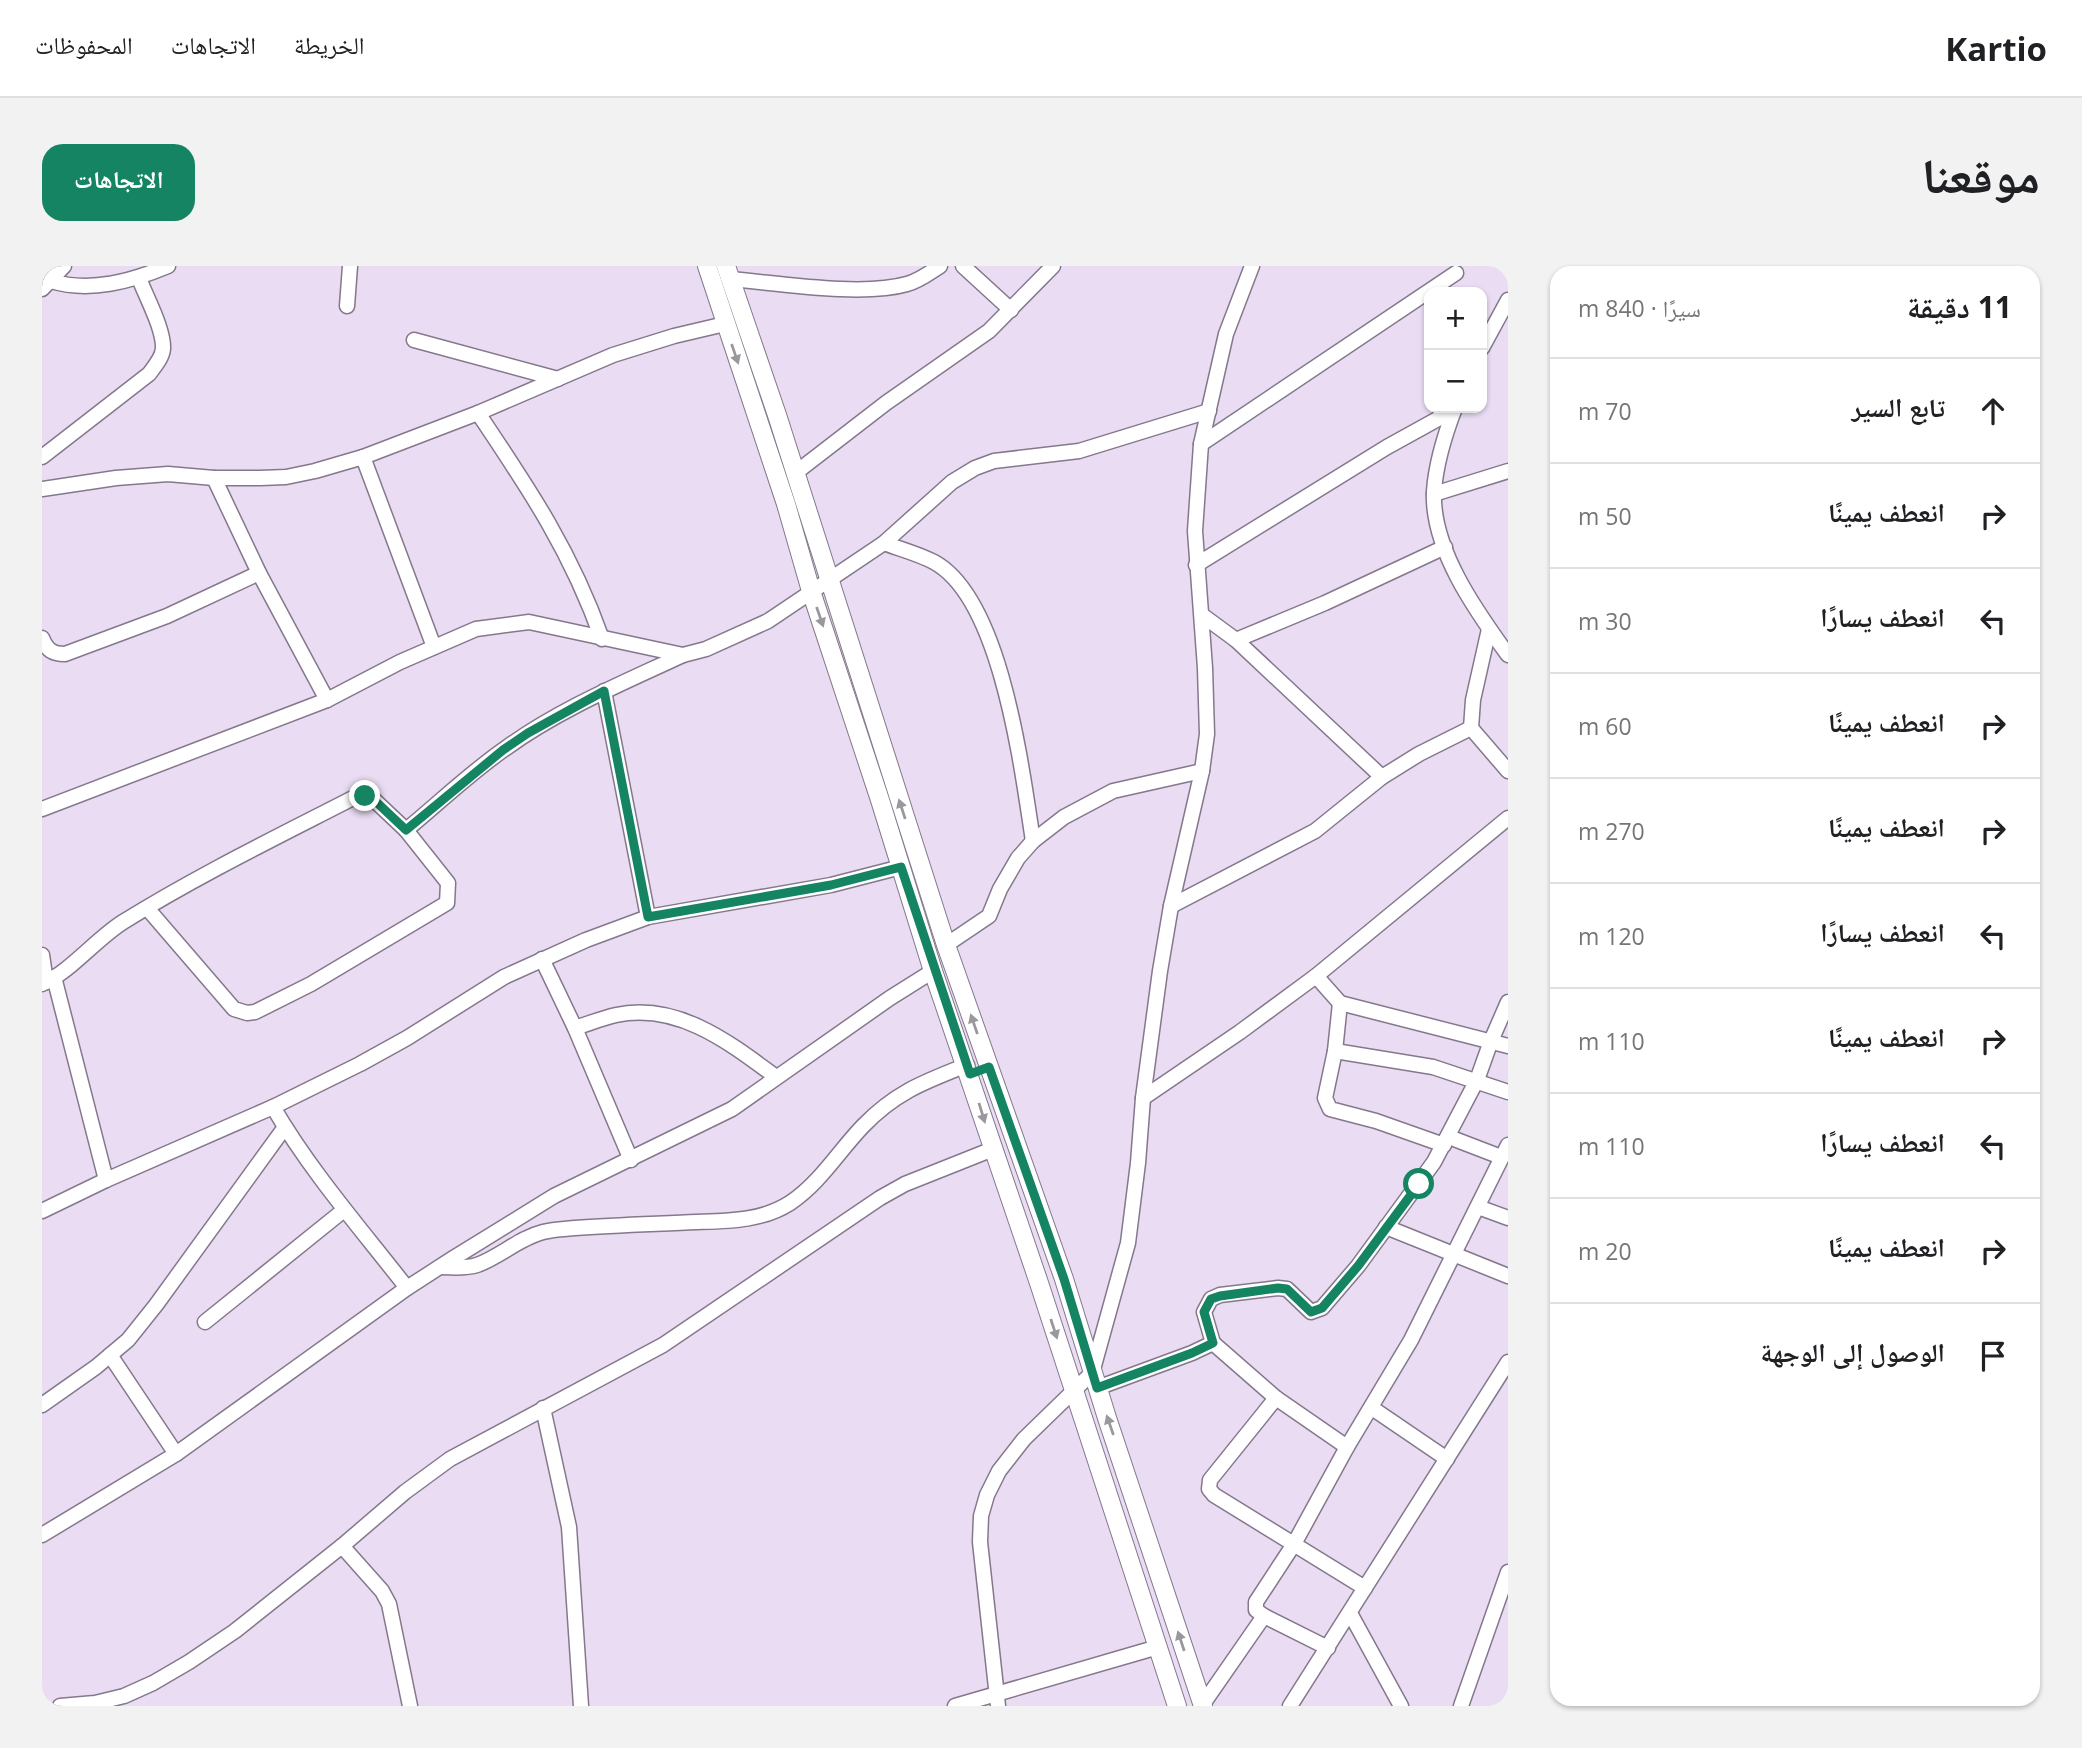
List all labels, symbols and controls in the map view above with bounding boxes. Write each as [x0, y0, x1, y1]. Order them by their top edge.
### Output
text: Kartio [1945, 26, 2047, 71]
text: المحفوظات [35, 28, 133, 61]
text: الاتجاهات [171, 28, 256, 61]
text: الخريطة [294, 28, 365, 61]
text: موقعنا [1922, 141, 2040, 207]
button: الاتجاهات [42, 144, 195, 221]
text: 11 دقيقة [1907, 286, 2012, 327]
map controls [1424, 287, 1487, 413]
button: + [1424, 287, 1487, 350]
text: سيرًا · 840 m [1578, 292, 1701, 324]
one-way arrow [730, 344, 741, 365]
button: − [1424, 350, 1487, 413]
text: تابع السير [1852, 389, 1945, 425]
icon: ahead [1974, 392, 2012, 430]
text: 70 m [1578, 395, 1632, 427]
text: انعطف يمينًا [1828, 494, 1945, 530]
icon: right [1974, 497, 2012, 535]
text: 50 m [1578, 500, 1632, 532]
text: انعطف يسارًا [1820, 599, 1945, 635]
icon: left [1974, 602, 2012, 640]
text: 30 m [1578, 605, 1632, 637]
one-way arrow [815, 607, 826, 628]
text: انعطف يمينًا [1828, 704, 1945, 740]
icon: right [1974, 707, 2012, 745]
text: 60 m [1578, 710, 1632, 742]
route end [349, 780, 380, 811]
one-way arrow [897, 798, 907, 819]
text: انعطف يمينًا [1828, 809, 1945, 845]
icon: right [1974, 812, 2012, 850]
text: 270 m [1578, 815, 1645, 847]
text: انعطف يسارًا [1820, 914, 1945, 950]
icon: left [1974, 917, 2012, 955]
text: 120 m [1578, 920, 1645, 952]
one-way arrow [968, 1014, 979, 1035]
text: انعطف يمينًا [1828, 1019, 1945, 1055]
icon: right [1974, 1022, 2012, 1060]
text: 110 m [1578, 1025, 1645, 1057]
one-way arrow [977, 1103, 987, 1124]
text: انعطف يسارًا [1820, 1124, 1945, 1160]
icon: left [1974, 1127, 2012, 1165]
text: 110 m [1578, 1130, 1645, 1162]
route start [1403, 1168, 1434, 1199]
text: انعطف يمينًا [1828, 1229, 1945, 1265]
icon: right [1974, 1232, 2012, 1270]
text: 20 m [1578, 1235, 1632, 1267]
one-way arrow [1049, 1319, 1059, 1340]
text: الوصول إلى الوجهة [1761, 1334, 1945, 1370]
icon: arrive [1974, 1337, 2012, 1375]
one-way arrow [1104, 1415, 1115, 1436]
one-way arrow [1176, 1631, 1186, 1652]

